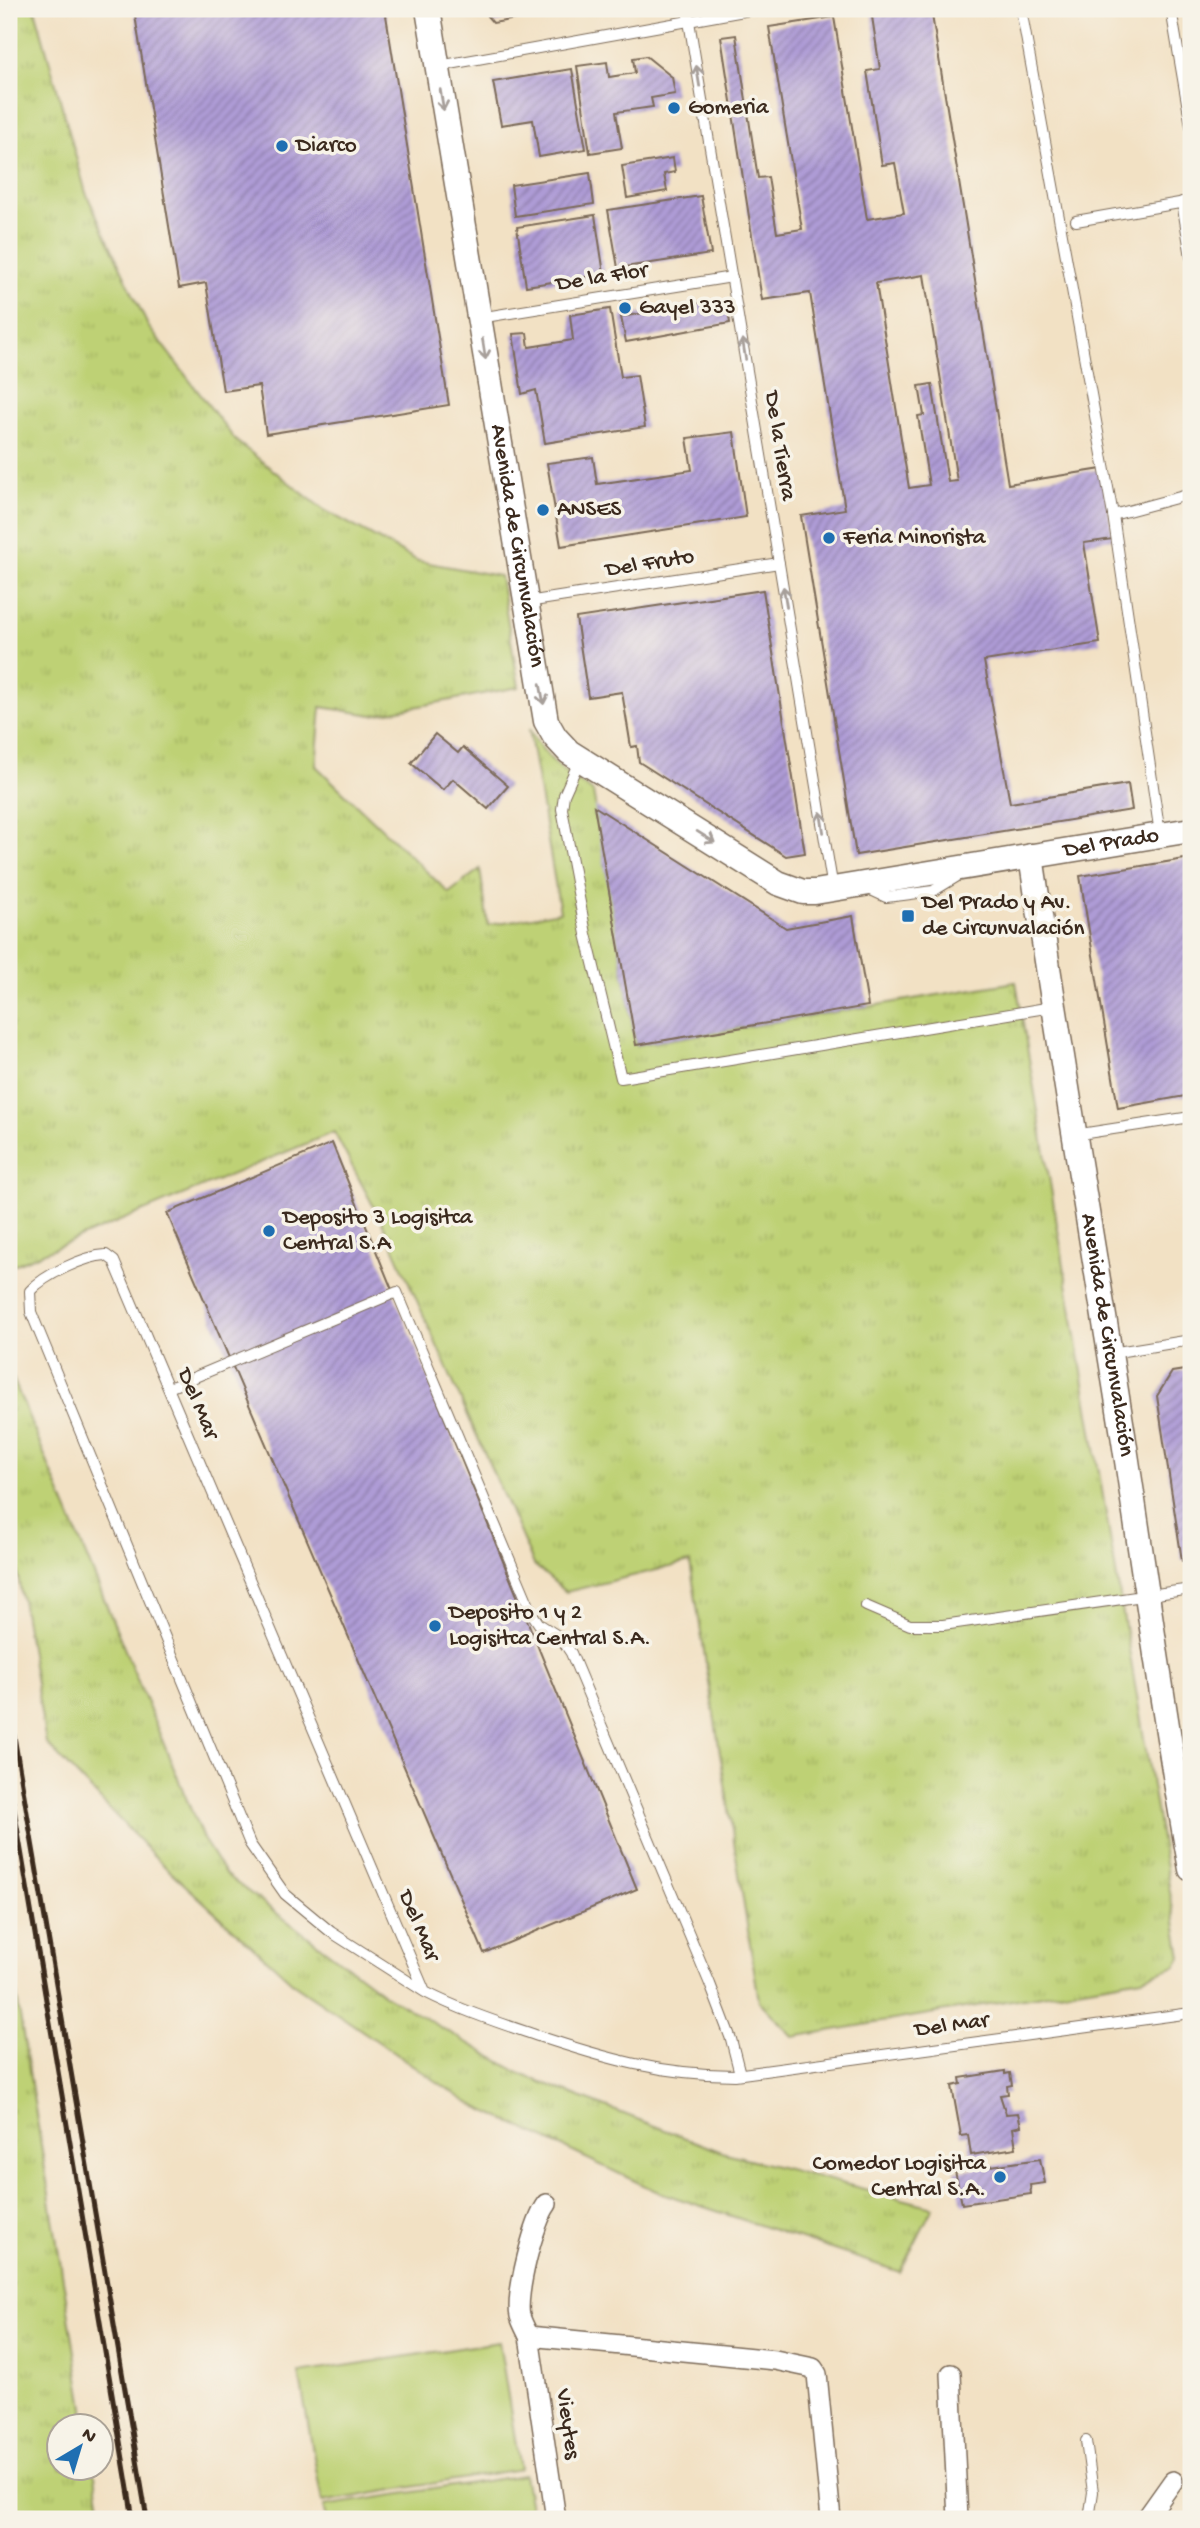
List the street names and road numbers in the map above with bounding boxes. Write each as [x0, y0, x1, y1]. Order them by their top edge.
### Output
street label: De la Flor [552, 257, 652, 299]
street label: De la Tierra [757, 387, 801, 504]
street label: Avenida de Circunvalación [484, 422, 550, 669]
street label: Del Fruto [602, 544, 696, 585]
street label: Del Prado [1059, 822, 1161, 865]
street label: Avenida de Circunvalación [1074, 1212, 1140, 1458]
street label: Del Mar [169, 1363, 225, 1445]
street label: Del Mar [390, 1885, 446, 1967]
street label: Del Mar [911, 2007, 992, 2045]
street label: Vieytes [549, 2386, 585, 2461]

